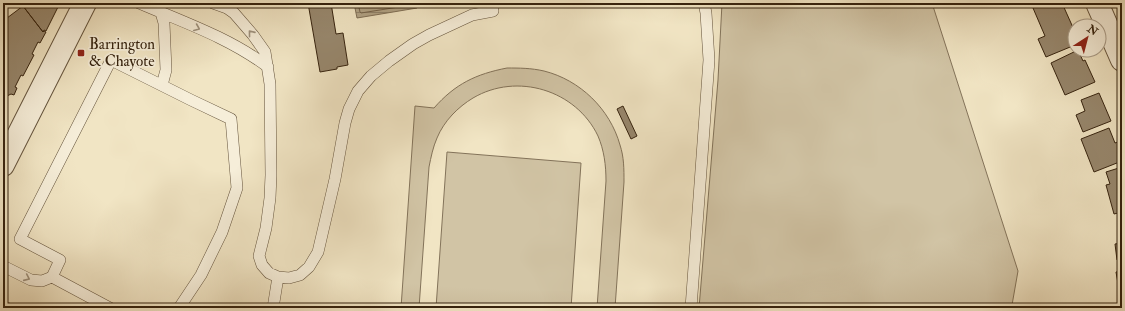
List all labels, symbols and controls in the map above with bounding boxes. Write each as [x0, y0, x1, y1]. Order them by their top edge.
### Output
north arrow [1067, 18, 1107, 58]
text: N [1084, 22, 1101, 39]
one-way arrow [193, 23, 200, 31]
one-way arrow [248, 30, 255, 37]
place label: Barrington & Chayote [89, 35, 155, 71]
marker: Barrington & Chayote [76, 48, 86, 58]
one-way arrow [22, 273, 30, 281]

